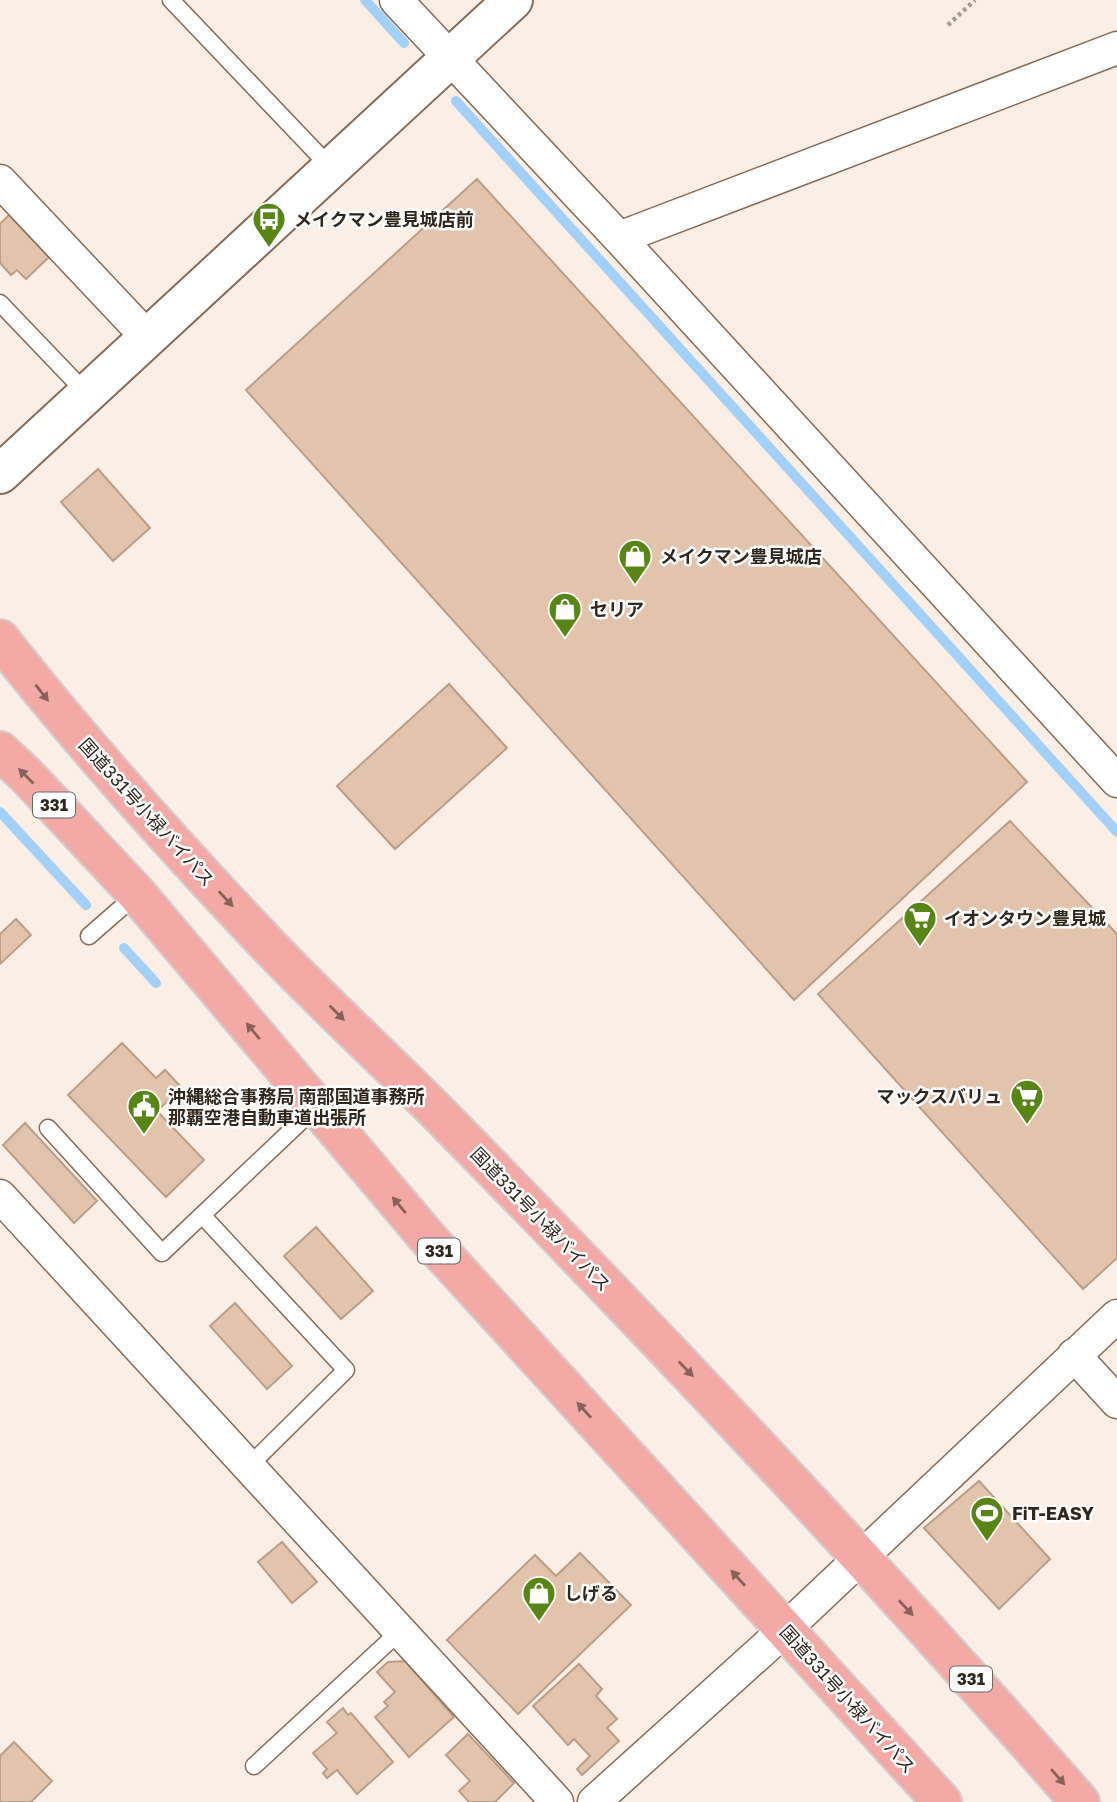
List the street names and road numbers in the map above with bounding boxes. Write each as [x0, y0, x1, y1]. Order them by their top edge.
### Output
street label: 国道331号小禄バイパス [75, 734, 219, 890]
road number: 331 [33, 792, 75, 818]
street label: 国道331号小禄バイパス [467, 1143, 615, 1295]
road number: 331 [418, 1238, 460, 1264]
street label: 国道331号小禄バイパス [776, 1621, 920, 1777]
road number: 331 [950, 1666, 992, 1692]

